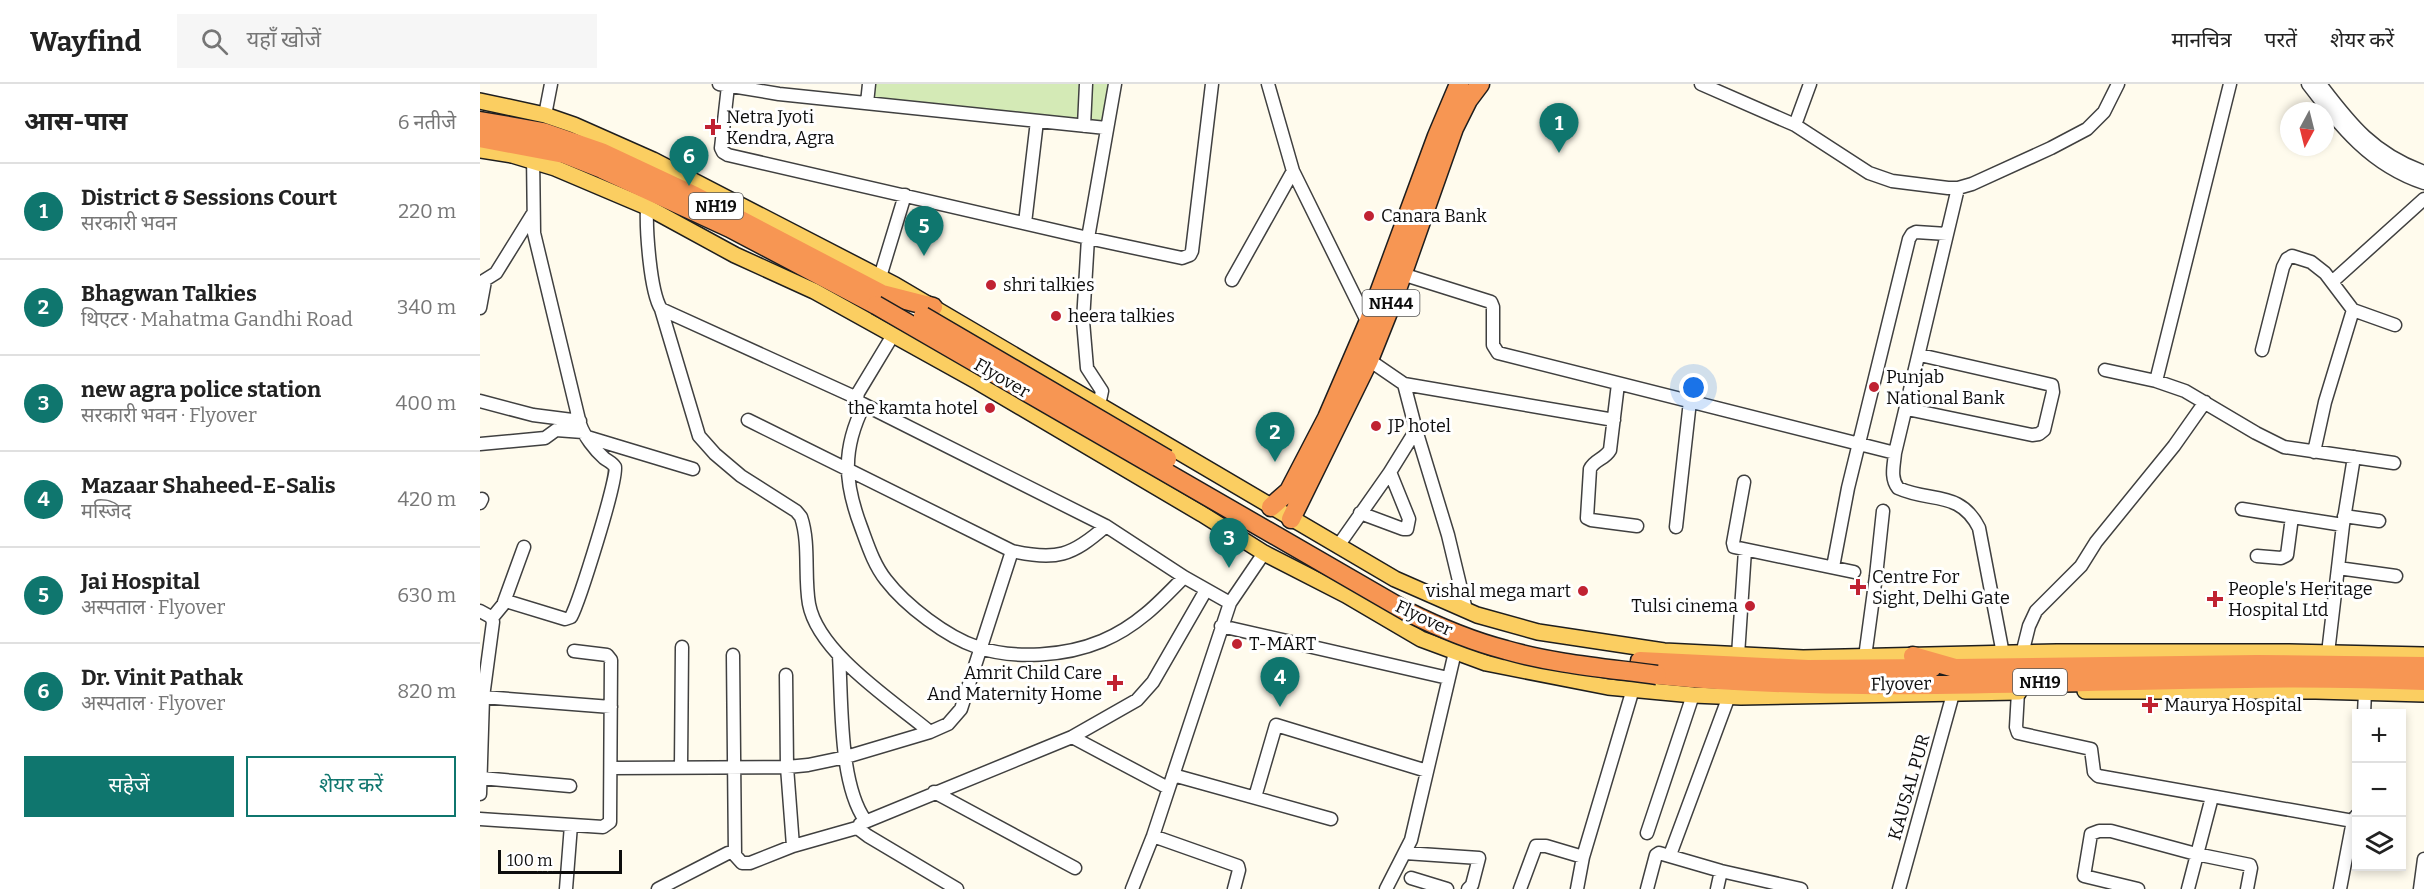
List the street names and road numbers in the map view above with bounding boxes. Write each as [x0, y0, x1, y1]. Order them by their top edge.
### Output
road number: NH19 [689, 193, 743, 219]
road number: NH44 [1362, 290, 1420, 316]
street label: Flyover [970, 353, 1034, 403]
street label: Flyover [1392, 595, 1456, 641]
road number: NH19 [2013, 669, 2067, 695]
street label: Flyover [1870, 672, 1932, 696]
street label: KAUSAL PUR [1883, 731, 1935, 843]

